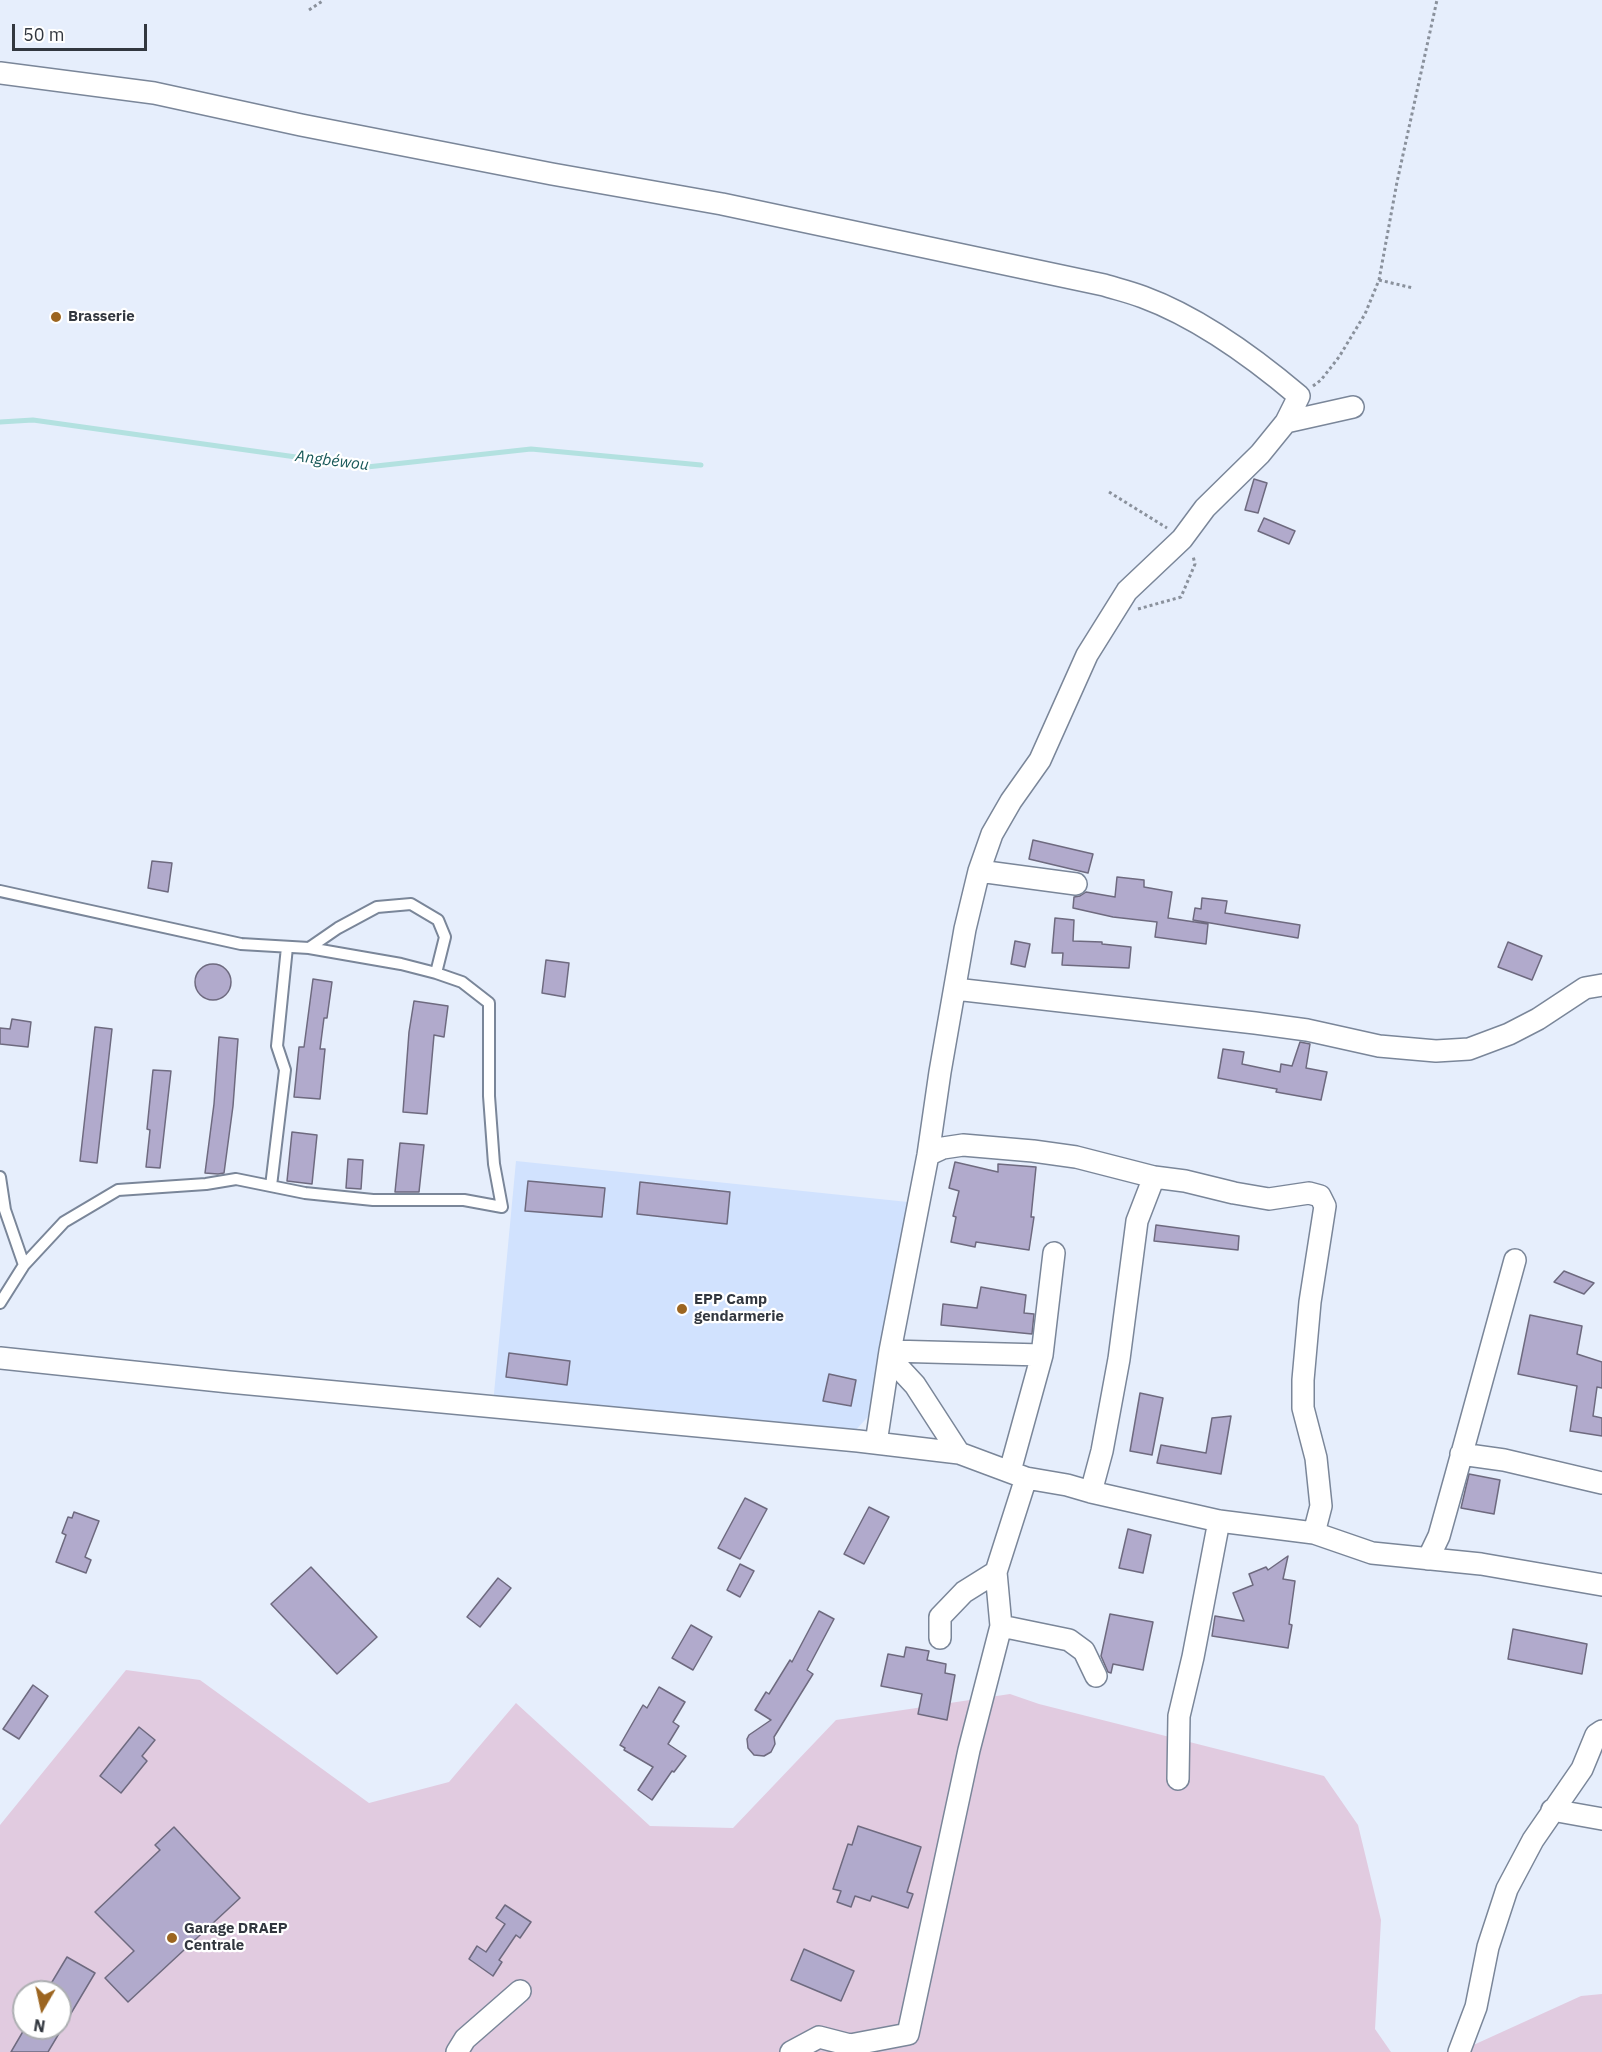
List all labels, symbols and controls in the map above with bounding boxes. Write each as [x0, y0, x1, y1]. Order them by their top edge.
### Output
scale bar [15, 12, 150, 50]
text: 50 m [23, 23, 65, 46]
place label: Brasserie [68, 308, 135, 326]
marker: Brasserie [49, 310, 63, 324]
water label: Angbéwou [294, 447, 370, 475]
place label: EPP Camp gendarmerie [694, 1291, 784, 1326]
marker: EPP Camp gendarmerie [675, 1302, 689, 1316]
place label: Garage DRAEP Centrale [184, 1920, 288, 1955]
marker: Garage DRAEP Centrale [165, 1931, 179, 1945]
north arrow [12, 1980, 72, 2040]
text: N [32, 2015, 47, 2037]

